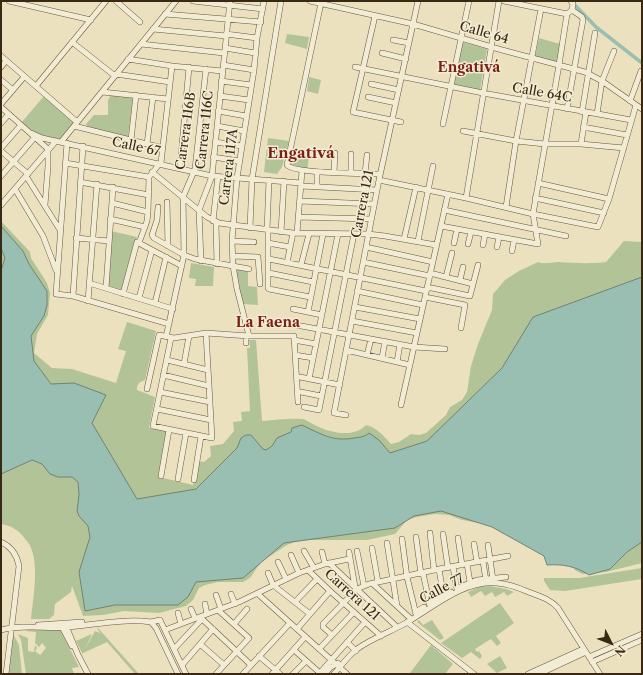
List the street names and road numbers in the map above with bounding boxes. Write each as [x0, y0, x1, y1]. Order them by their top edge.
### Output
street label: Calle 64 [458, 19, 510, 47]
street label: Calle 64C [511, 80, 573, 106]
street label: Carrera 116C [193, 90, 217, 170]
street label: Carrera 116B [173, 91, 199, 171]
street label: Carrera 117A [217, 128, 241, 206]
street label: Calle 67 [110, 134, 162, 160]
street label: Carrera 121 [349, 169, 377, 239]
street label: Carrera 121 [321, 566, 383, 624]
street label: Calle 77 [417, 571, 467, 607]

